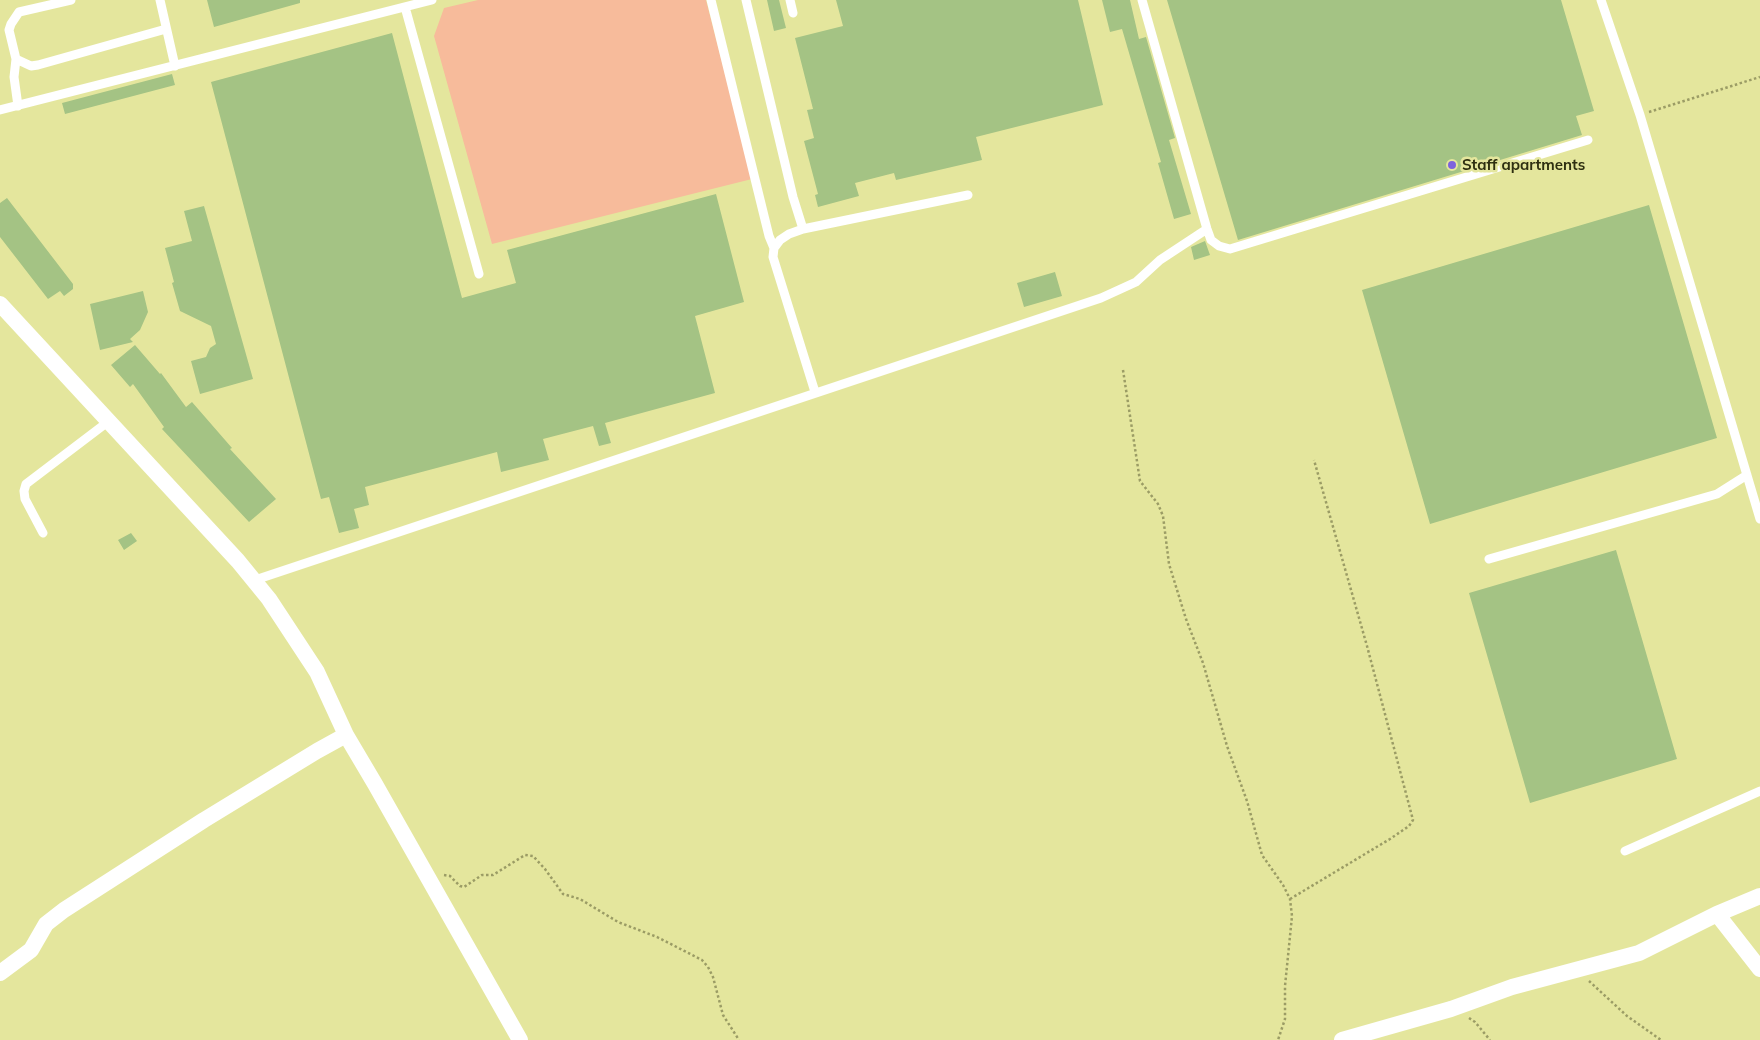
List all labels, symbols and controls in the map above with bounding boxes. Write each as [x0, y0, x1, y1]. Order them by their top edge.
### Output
place label: Staff apartments [1462, 156, 1585, 174]
marker: Staff apartments [1446, 159, 1458, 171]

